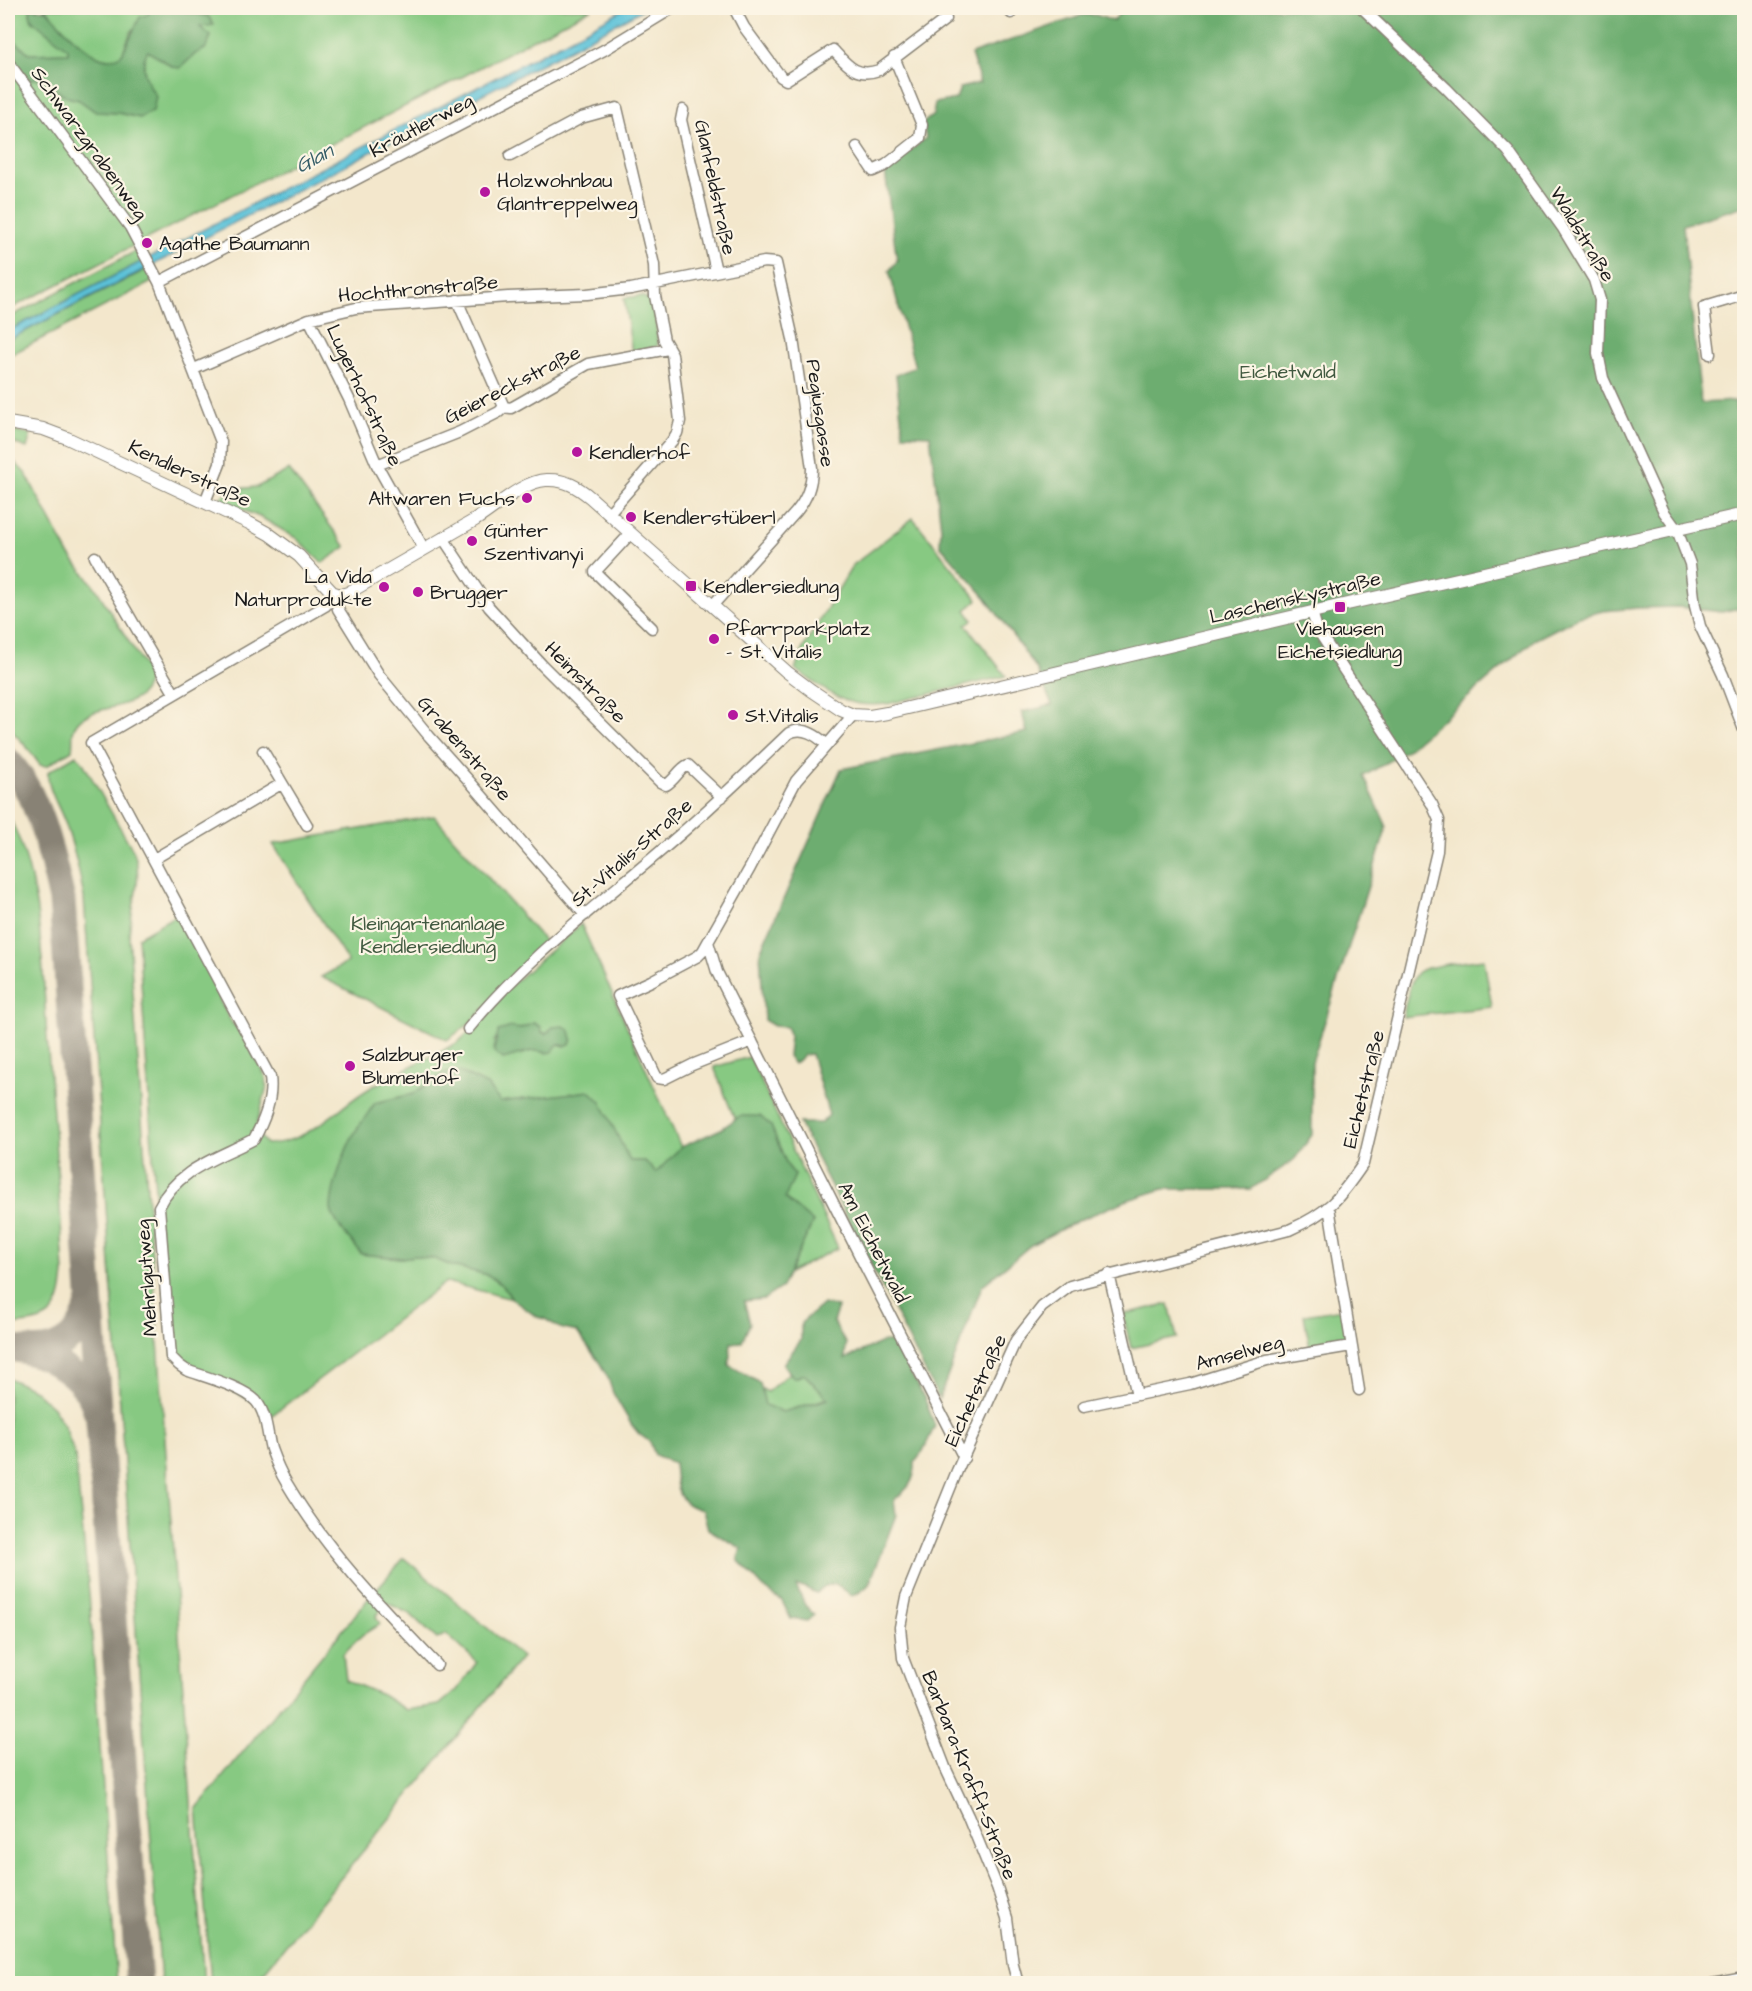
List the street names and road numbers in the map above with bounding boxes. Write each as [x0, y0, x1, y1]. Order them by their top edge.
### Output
street label: Schwarzgrabenweg [23, 61, 154, 227]
street label: Kräutlerweg [365, 87, 479, 166]
street label: Glanfeldstraße [687, 117, 743, 258]
street label: Waldstraße [1543, 182, 1622, 288]
street label: Hochthronstraße [337, 268, 499, 310]
street label: Lugerhofstraße [318, 320, 409, 472]
street label: Geiereckstraße [439, 338, 586, 431]
street label: Pegiusgasse [798, 357, 841, 469]
street label: Kendlerstraße [124, 433, 256, 515]
street label: Laschenskystraße [1207, 565, 1384, 632]
street label: Heimstraße [538, 635, 633, 730]
street label: Grabenstraße [411, 690, 518, 808]
street label: St.-Vitalis-Straße [565, 792, 699, 914]
street label: Eichetstraße [1336, 1027, 1392, 1151]
street label: Am Eichetwald [831, 1177, 916, 1308]
street label: Mehrlgutweg [129, 1218, 166, 1337]
street label: Amselweg [1192, 1328, 1286, 1379]
street label: Eichetstraße [938, 1330, 1014, 1451]
street label: Barbara-Krafft-Straße [914, 1667, 1024, 1884]

